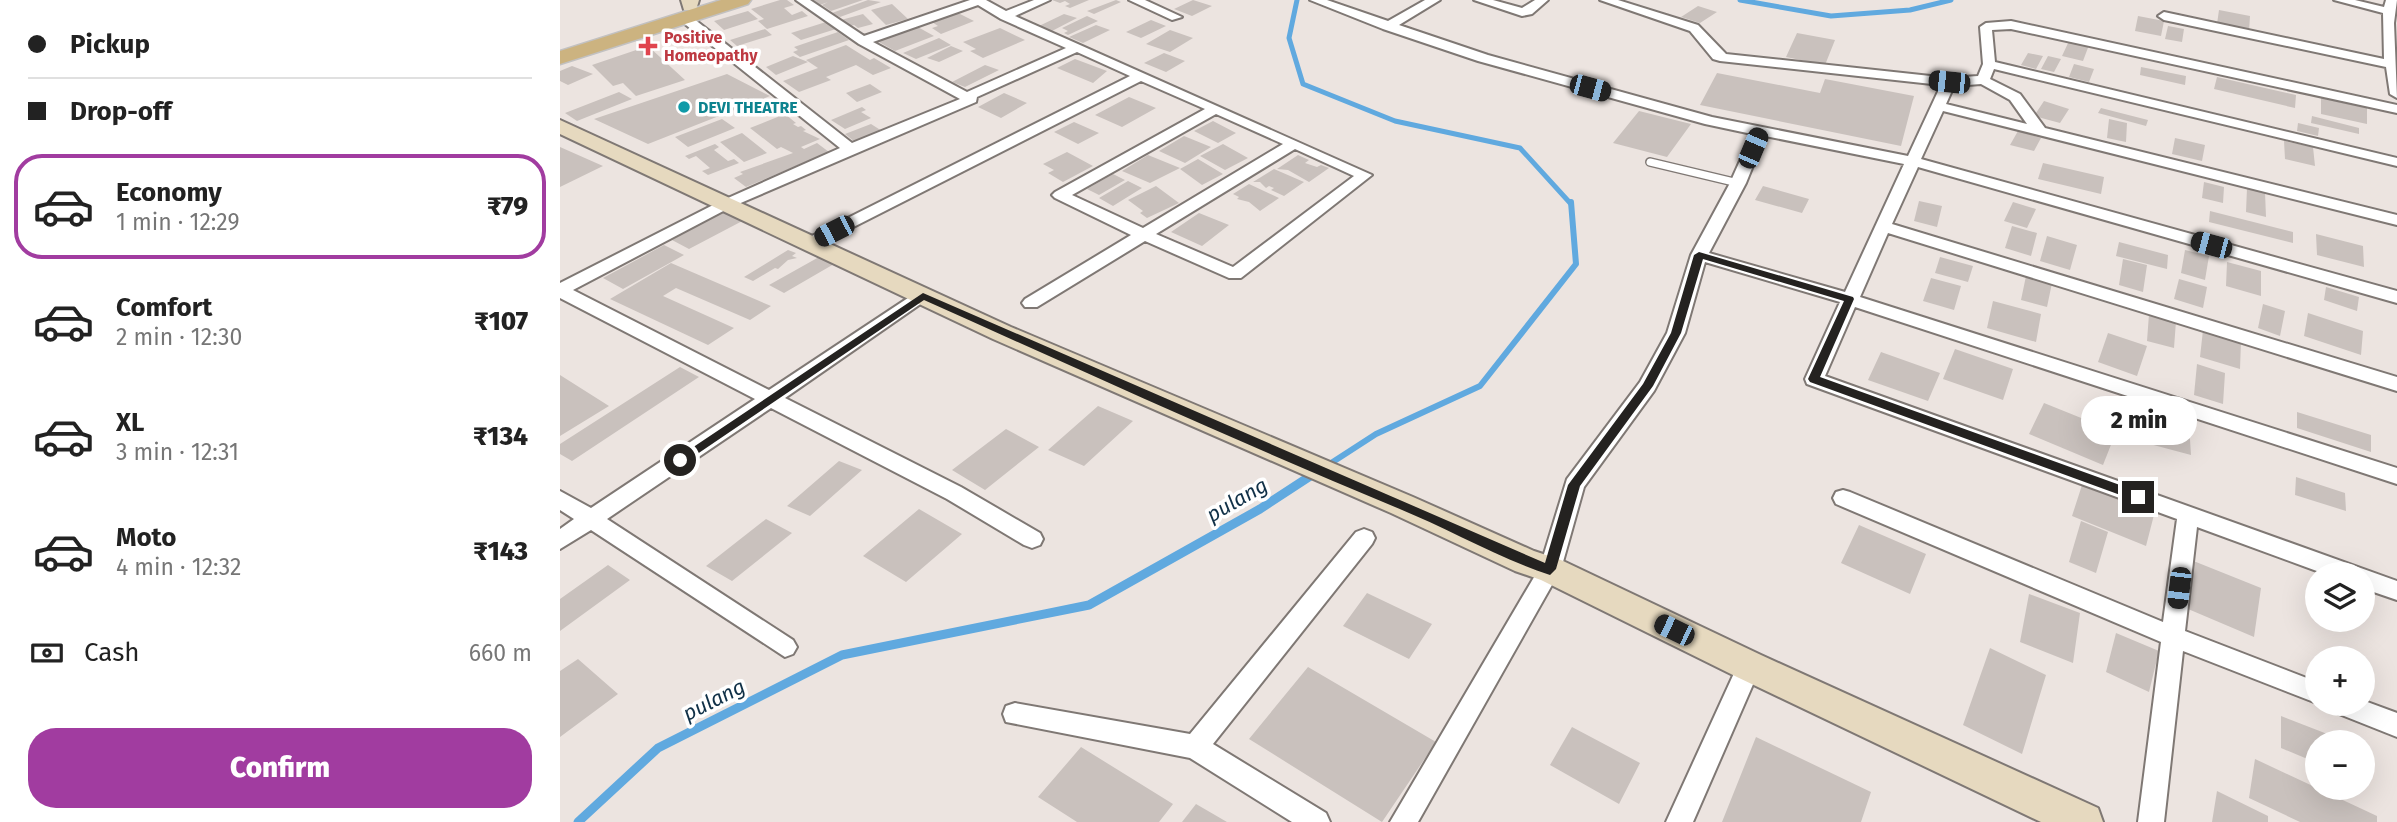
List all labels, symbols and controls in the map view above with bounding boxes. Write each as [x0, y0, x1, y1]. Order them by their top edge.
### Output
place label: Positive Homeopathy [664, 28, 758, 65]
text: Pickup [70, 29, 150, 60]
marker: Positive Homeopathy [638, 36, 658, 56]
car [1928, 69, 1971, 95]
car [1567, 72, 1614, 104]
text: Drop-off [70, 96, 172, 127]
place label: DEVI THEATRE [698, 98, 798, 117]
marker: DEVI THEATRE [676, 99, 692, 115]
car [1736, 125, 1771, 171]
icon: car [32, 175, 95, 238]
text: Economy [116, 177, 222, 208]
text: ₹79 [487, 191, 528, 222]
text: 1 min · 12:29 [116, 208, 240, 236]
car [811, 212, 858, 250]
car [2188, 229, 2235, 261]
icon: car [32, 290, 95, 353]
text: Comfort [116, 292, 212, 323]
text: ₹107 [474, 306, 528, 337]
text: 2 min · 12:30 [116, 323, 242, 351]
callout: 2 min [2080, 396, 2196, 444]
icon: car [32, 405, 95, 468]
text: 2 min [2111, 406, 2167, 434]
text: XL [116, 407, 144, 438]
text: ₹134 [473, 421, 528, 452]
text: 3 min · 12:31 [116, 438, 239, 466]
route start [664, 444, 696, 476]
water label: pulang [1202, 472, 1272, 528]
route end [2122, 481, 2154, 513]
icon: car [32, 520, 95, 583]
text: Moto [116, 522, 176, 553]
text: ₹143 [473, 536, 528, 567]
text: 4 min · 12:32 [116, 553, 241, 581]
map controls [2305, 562, 2375, 800]
button: layers [2305, 562, 2375, 632]
car [2167, 566, 2192, 610]
car [1651, 611, 1698, 649]
icon: cash [28, 634, 66, 672]
text: Cash [84, 637, 140, 668]
text: 660 m [469, 639, 532, 667]
button: + [2305, 646, 2375, 716]
water label: pulang [678, 673, 750, 727]
button: Confirm [28, 728, 532, 808]
button: − [2305, 730, 2375, 800]

